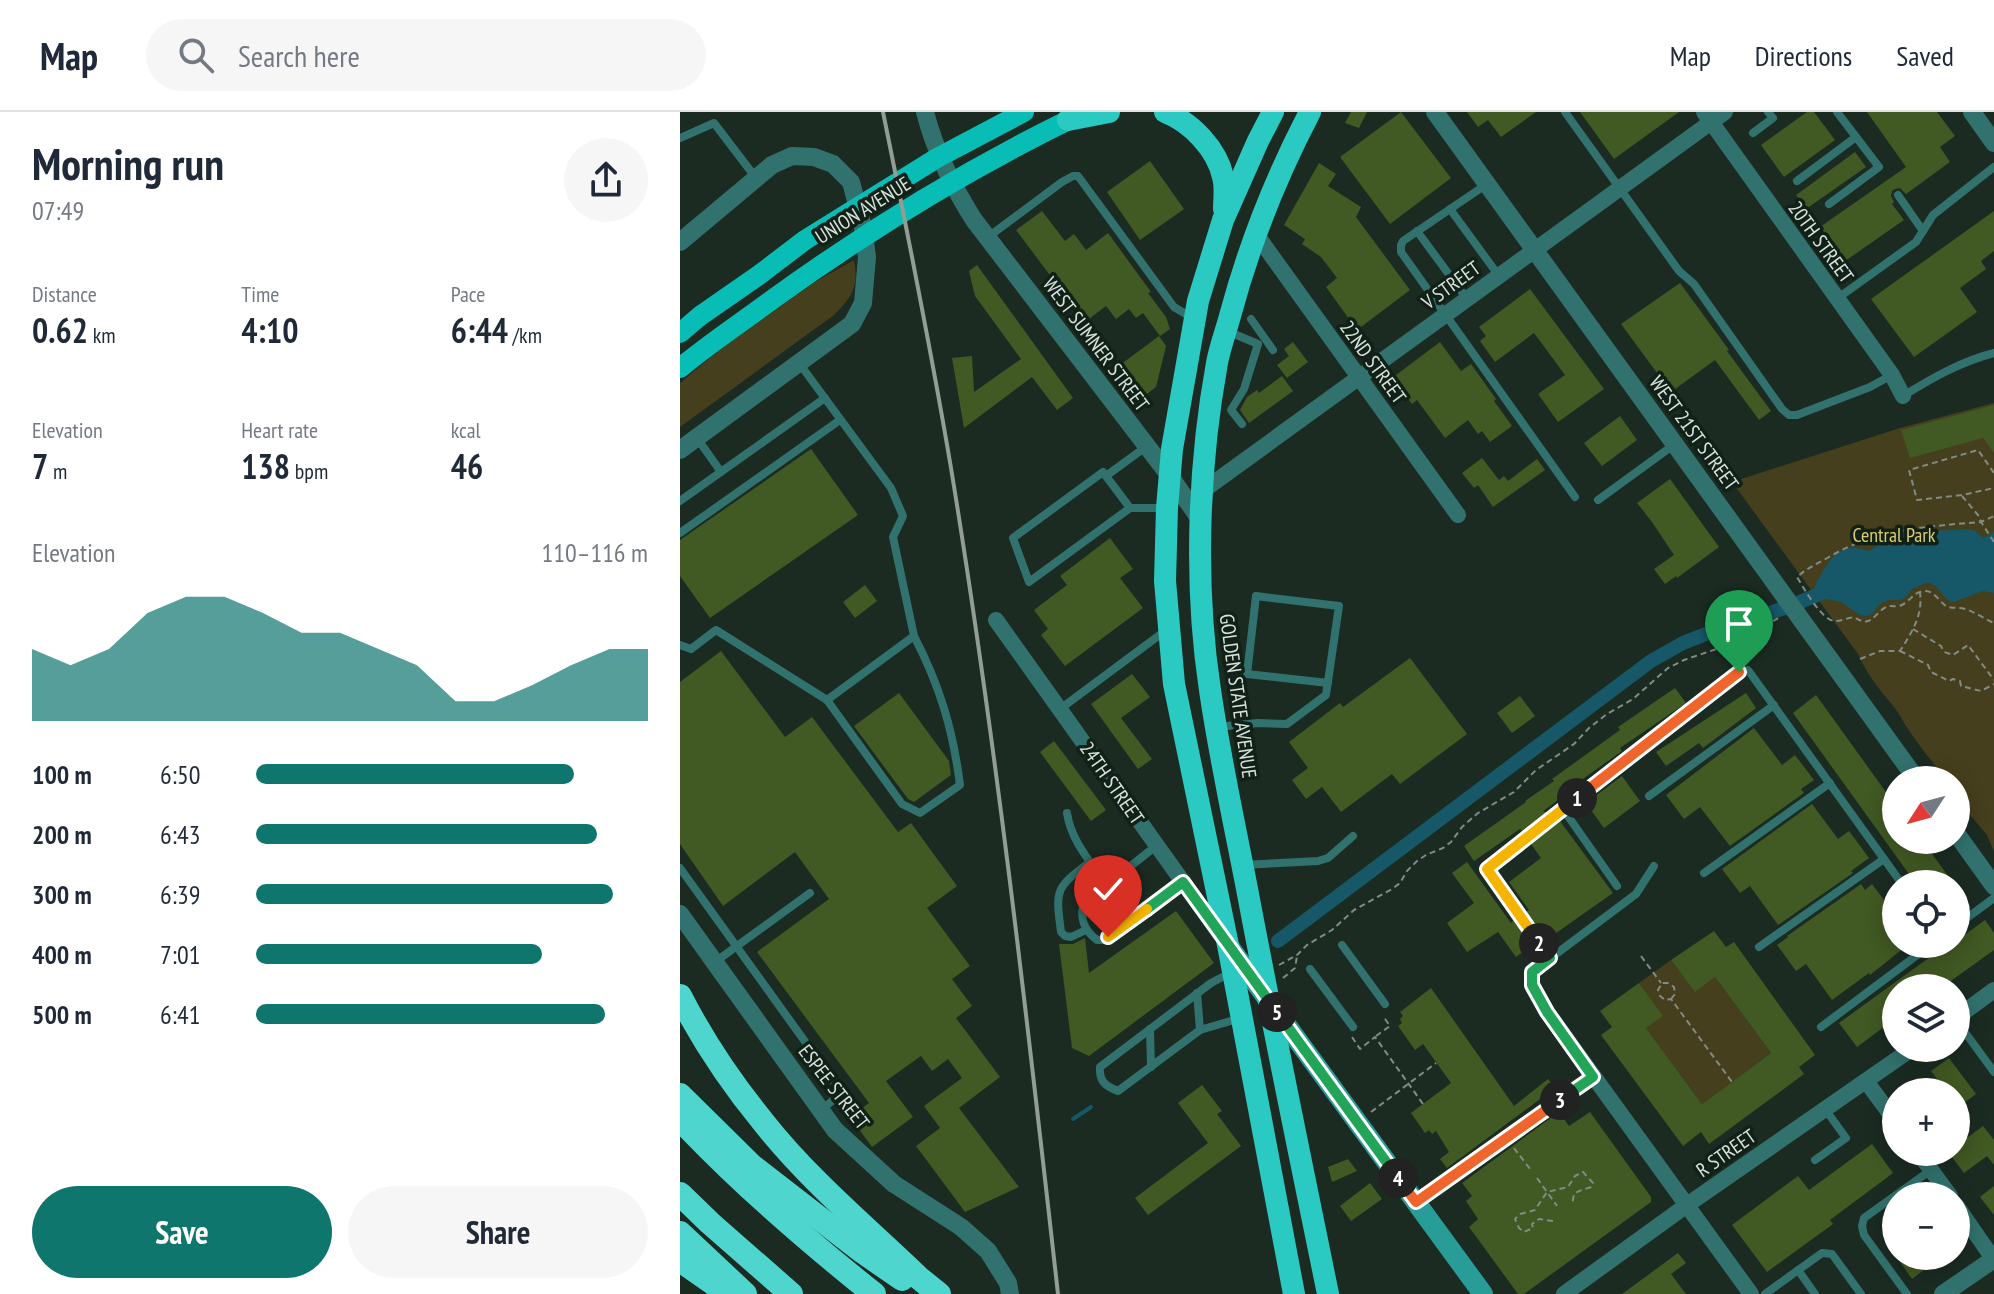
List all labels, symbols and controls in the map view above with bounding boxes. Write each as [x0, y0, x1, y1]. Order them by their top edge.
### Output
search box [146, 19, 706, 91]
text: Map [40, 31, 98, 80]
icon: search [174, 33, 218, 77]
text: Search here [238, 36, 360, 75]
text: Map [1670, 37, 1711, 74]
text: Directions [1755, 37, 1852, 74]
text: Saved [1896, 37, 1954, 74]
text: Morning run [32, 135, 224, 192]
button: share [564, 138, 648, 222]
street label: UNION AVENUE [811, 170, 915, 250]
text: 07:49 [32, 194, 84, 227]
street label: 20TH STREET [1783, 196, 1859, 288]
street label: V STREET [1416, 255, 1485, 316]
street label: WEST SUMNER STREET [1037, 272, 1155, 416]
text: Distance [32, 280, 97, 308]
text: Time [241, 280, 279, 308]
text: Pace [451, 280, 485, 308]
text: 0.62 [32, 308, 88, 352]
text: 4:10 [241, 308, 299, 352]
text: 6:44 [451, 308, 508, 352]
street label: 22ND STREET [1334, 315, 1412, 409]
text: km [88, 321, 116, 349]
text: /km [508, 321, 542, 349]
street label: WEST 21ST STREET [1644, 371, 1744, 495]
text: Elevation [32, 416, 103, 444]
text: Heart rate [241, 416, 318, 444]
text: kcal [451, 416, 481, 444]
text: 7 [32, 444, 48, 488]
text: 138 [241, 444, 290, 488]
text: 46 [451, 444, 483, 488]
text: m [48, 457, 67, 485]
text: bpm [290, 457, 328, 485]
park label: Central Park [1852, 522, 1936, 548]
text: Elevation [32, 536, 115, 569]
text: 110–116 m [542, 536, 648, 569]
pin [1705, 590, 1773, 672]
icon: arrive [1717, 602, 1761, 646]
street label: GOLDEN STATE AVENUE [1214, 612, 1262, 780]
street label: 24TH STREET [1074, 737, 1150, 829]
text: 100 m [32, 758, 92, 791]
text: 6:50 [160, 758, 200, 791]
north arrow [1882, 766, 1970, 854]
map controls [1882, 766, 1970, 1270]
pin: 1 [1557, 778, 1597, 818]
text: 1 [1572, 784, 1582, 812]
text: 200 m [32, 818, 92, 851]
text: 6:43 [160, 818, 200, 851]
pin [1074, 855, 1142, 937]
icon: check [1086, 867, 1130, 911]
button: locate [1882, 870, 1970, 958]
text: 300 m [32, 878, 92, 911]
text: 6:39 [160, 878, 200, 911]
pin: 2 [1519, 923, 1559, 963]
text: 2 [1534, 929, 1544, 957]
text: 400 m [32, 938, 92, 971]
text: 7:01 [160, 938, 200, 971]
button: layers [1882, 974, 1970, 1062]
pin: 5 [1257, 992, 1297, 1032]
text: 500 m [32, 998, 92, 1031]
text: 6:41 [160, 998, 200, 1031]
text: 5 [1272, 998, 1282, 1026]
street label: ESPEE STREET [793, 1039, 875, 1135]
button: + [1882, 1078, 1970, 1166]
pin: 3 [1540, 1080, 1580, 1120]
text: 3 [1555, 1086, 1565, 1114]
street label: R STREET [1691, 1123, 1761, 1183]
pin: 4 [1378, 1158, 1418, 1198]
text: 4 [1393, 1164, 1403, 1192]
button: − [1882, 1182, 1970, 1270]
button: Save [32, 1186, 332, 1278]
button: Share [348, 1186, 648, 1278]

